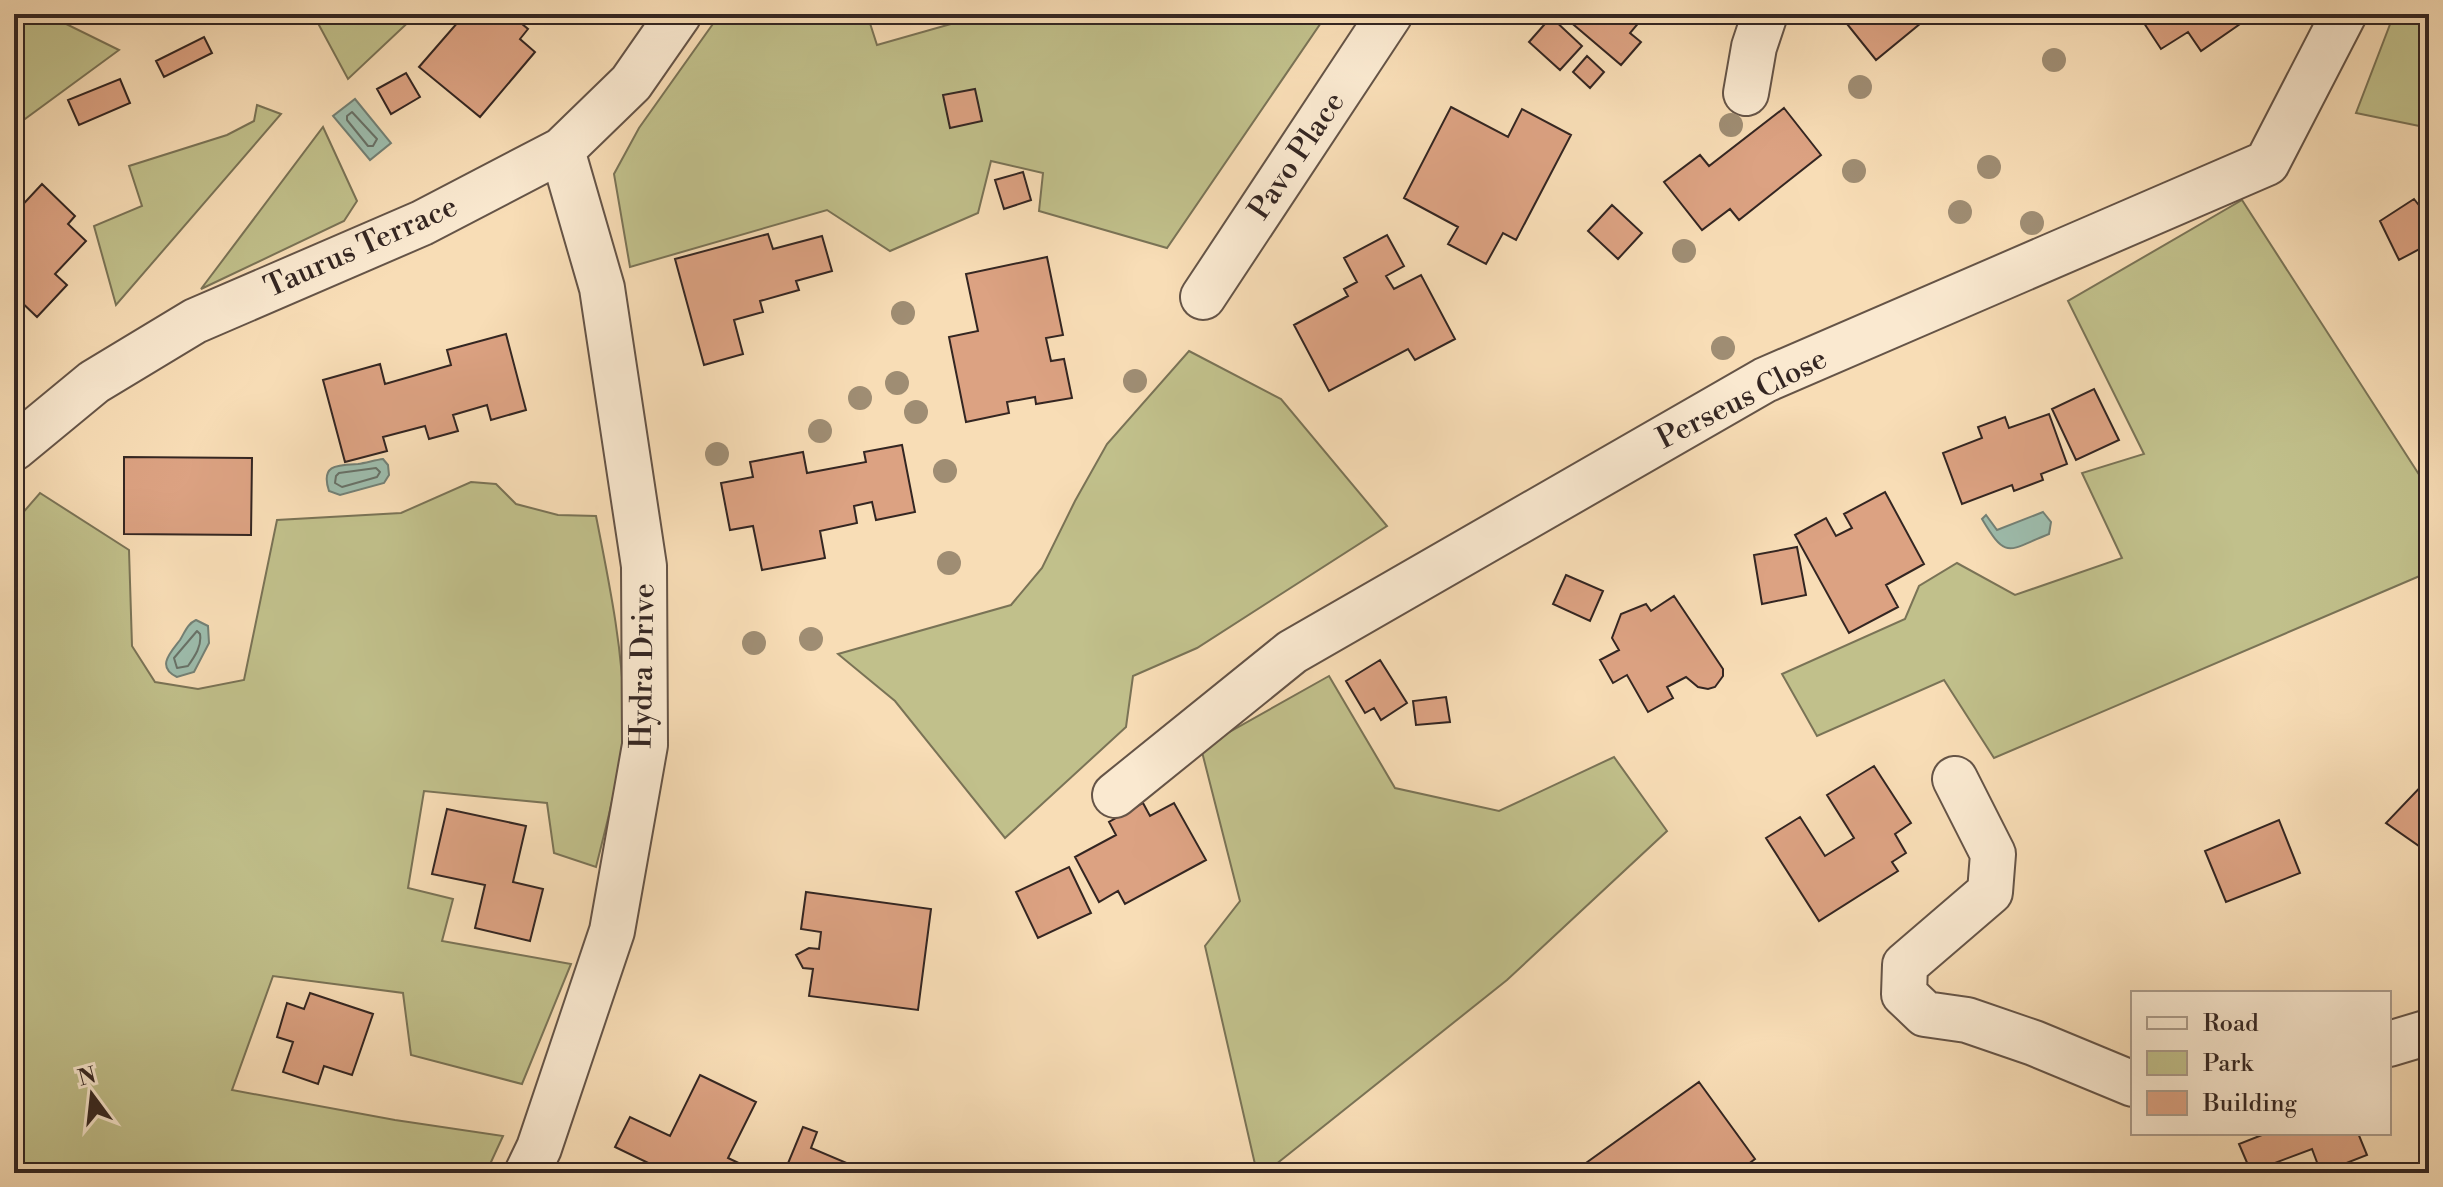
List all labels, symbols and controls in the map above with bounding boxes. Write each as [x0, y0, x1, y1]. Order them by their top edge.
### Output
street label: Pavo Place [1240, 85, 1354, 227]
street label: Taurus Terrace [259, 187, 463, 307]
street label: Perseus Close [1650, 340, 1834, 458]
street label: Hydra Drive [623, 583, 663, 749]
legend [2131, 991, 2391, 1135]
text: Road [2203, 1009, 2259, 1039]
text: Park [2203, 1049, 2254, 1079]
north arrow [52, 1055, 132, 1135]
text: N [75, 1062, 100, 1092]
text: Building [2202, 1089, 2297, 1119]

